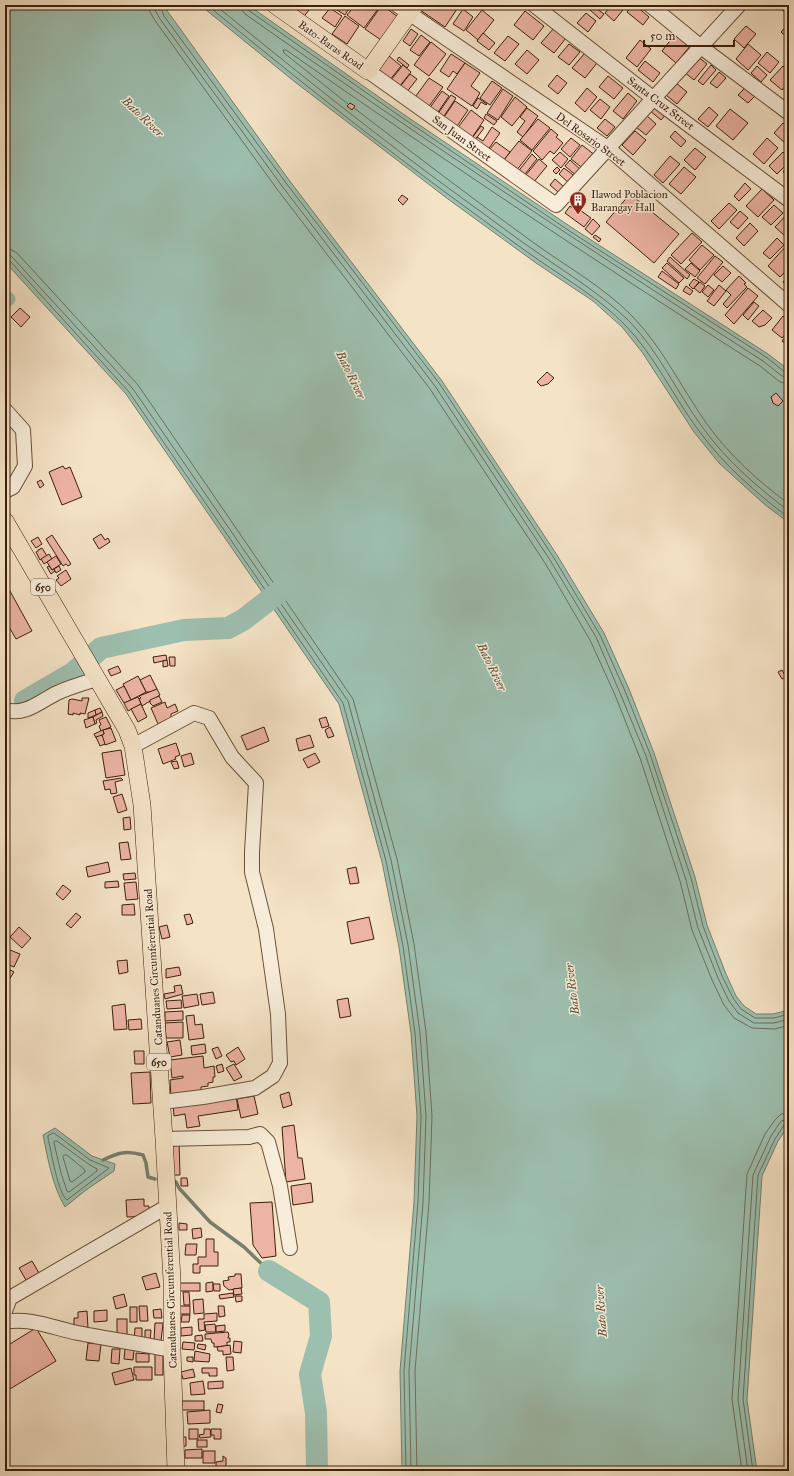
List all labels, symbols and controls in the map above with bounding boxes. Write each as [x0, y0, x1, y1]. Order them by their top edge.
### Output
street label: Bato-Baras Road [296, 18, 366, 73]
scale bar [644, 22, 734, 48]
text: 50 m [650, 29, 675, 43]
street label: Santa Cruz Street [625, 74, 697, 133]
water label: Bato River [119, 93, 167, 141]
street label: Del Rosario Street [553, 110, 628, 169]
street label: San Juan Street [429, 113, 494, 165]
place label: Ilawod Poblacion Barangay Hall [591, 188, 668, 214]
building icon: Ilawod Poblacion Barangay Hall [568, 190, 588, 215]
water label: Bato River [333, 348, 369, 402]
road number: 650 [31, 579, 55, 595]
water label: Bato River [474, 640, 510, 694]
street label: Catanduanes Circumferential Road [142, 888, 165, 1046]
water label: Bato River [562, 961, 582, 1017]
road number: 650 [147, 1054, 171, 1070]
street label: Catanduanes Circumferential Road [161, 1211, 180, 1369]
water label: Bato River [592, 1284, 610, 1338]

